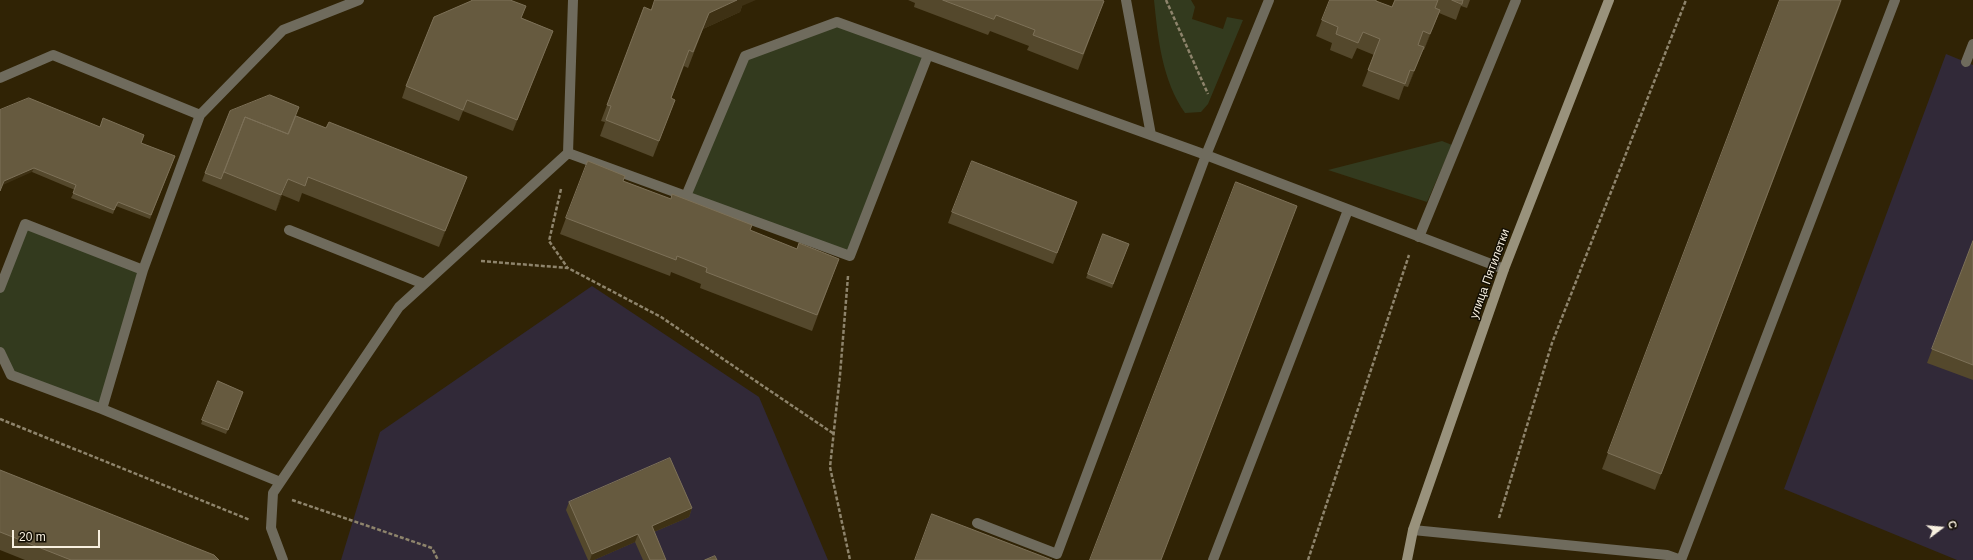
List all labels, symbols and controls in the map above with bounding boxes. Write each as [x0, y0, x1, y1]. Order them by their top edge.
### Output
street label: улица Пятилетки [1467, 227, 1513, 321]
north arrow [1921, 508, 1961, 548]
text: С [1946, 519, 1959, 530]
scale bar [14, 522, 102, 548]
text: 20 m [19, 530, 46, 544]

